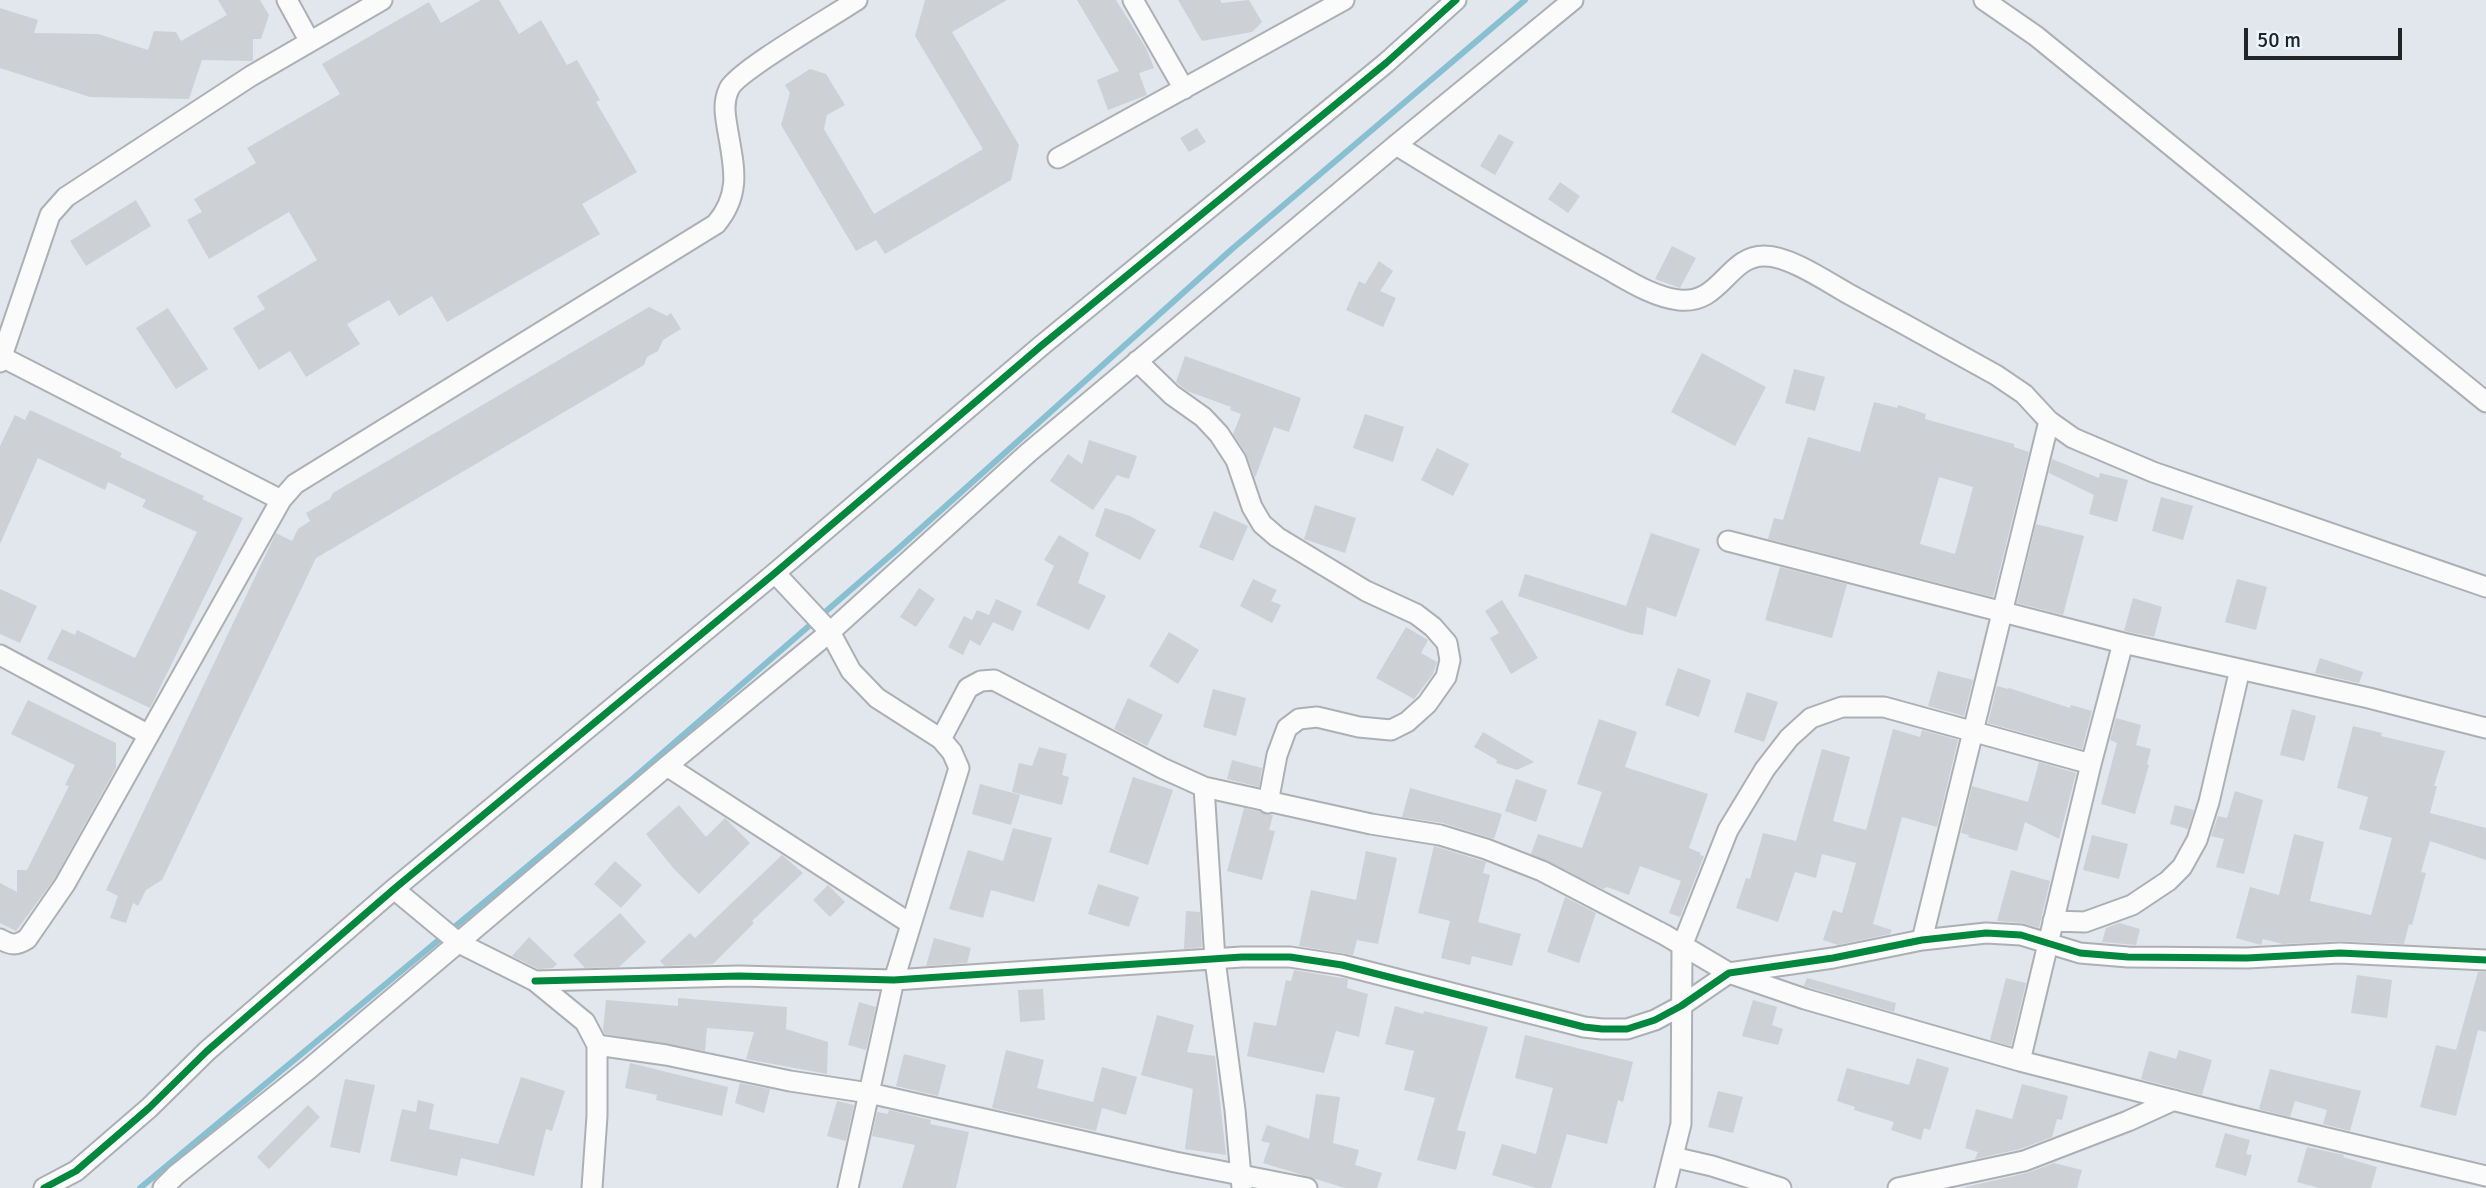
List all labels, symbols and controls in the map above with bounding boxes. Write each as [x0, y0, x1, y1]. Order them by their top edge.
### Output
scale bar [2248, 14, 2406, 58]
text: 50 m [2257, 27, 2301, 53]

